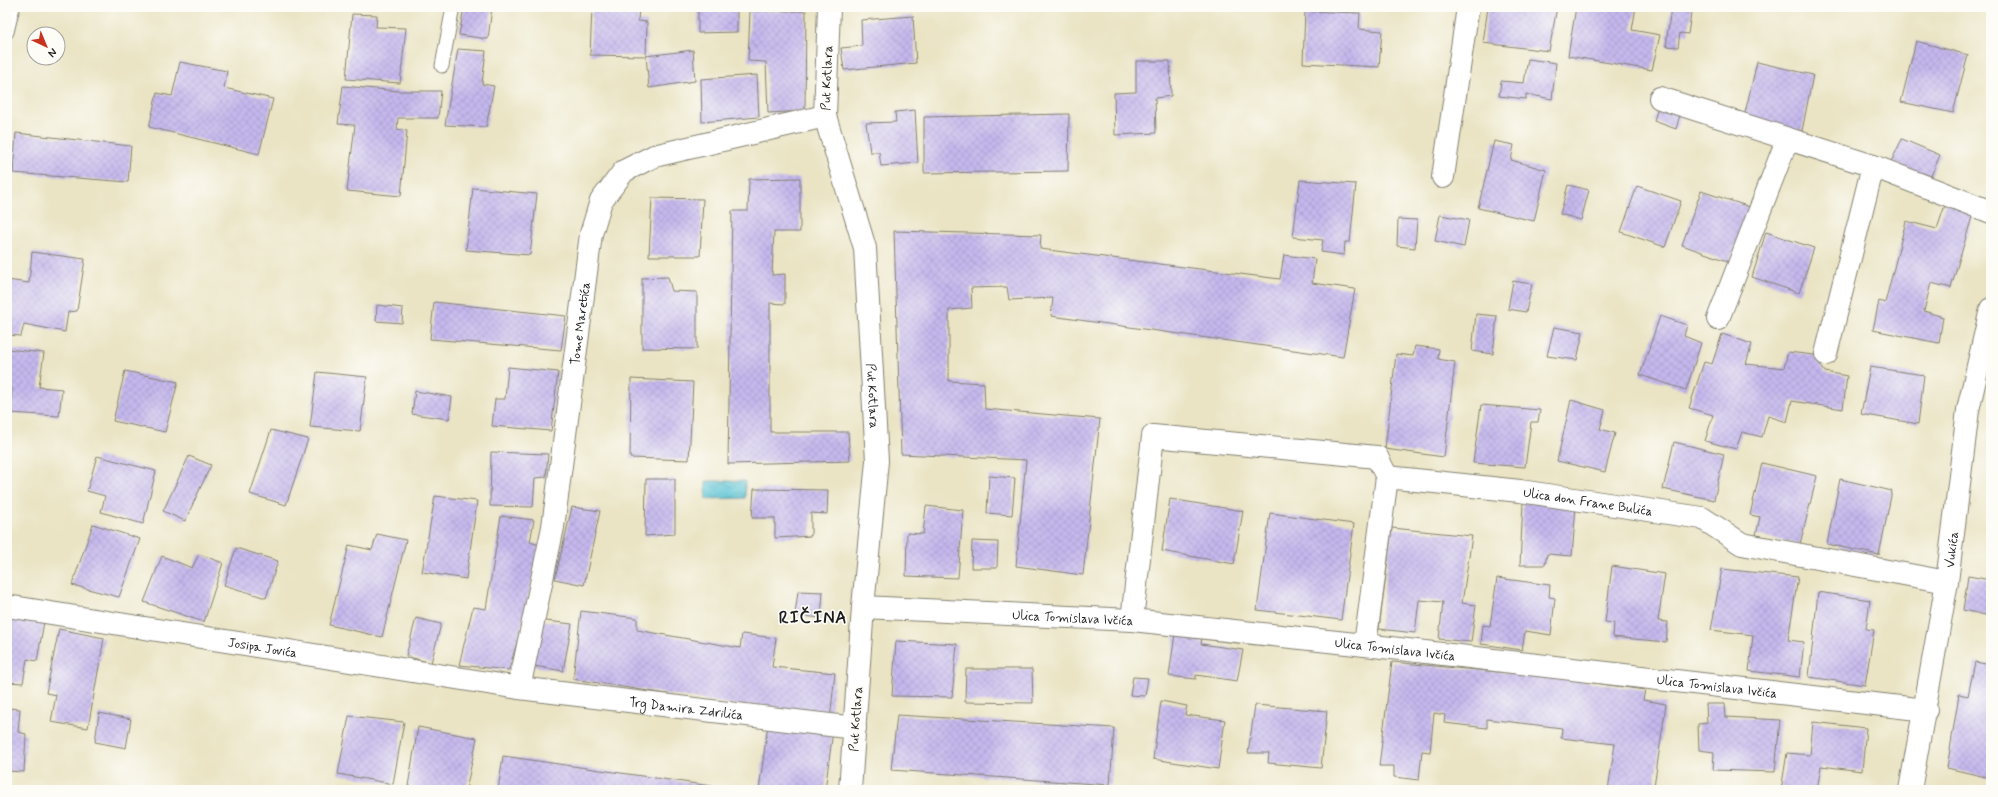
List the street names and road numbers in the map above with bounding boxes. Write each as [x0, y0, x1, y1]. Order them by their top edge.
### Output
street label: Put Kotlara [818, 45, 837, 111]
street label: Tome Maretića [567, 281, 595, 366]
street label: Put Kotlara [862, 363, 882, 429]
street label: Ulica don Frane Bulića [1522, 485, 1654, 521]
street label: Vukića [1942, 530, 1963, 569]
street label: Ulica Tomislava Ivčića [1012, 607, 1134, 630]
street label: Josipa Jovića [227, 635, 299, 662]
street label: Ulica Tomislava Ivčića [1334, 635, 1456, 665]
street label: Ulica Tomislava Ivčića [1656, 672, 1778, 703]
street label: Put Kotlara [846, 686, 867, 752]
street label: Trg Damira Zdrilića [628, 694, 744, 725]

